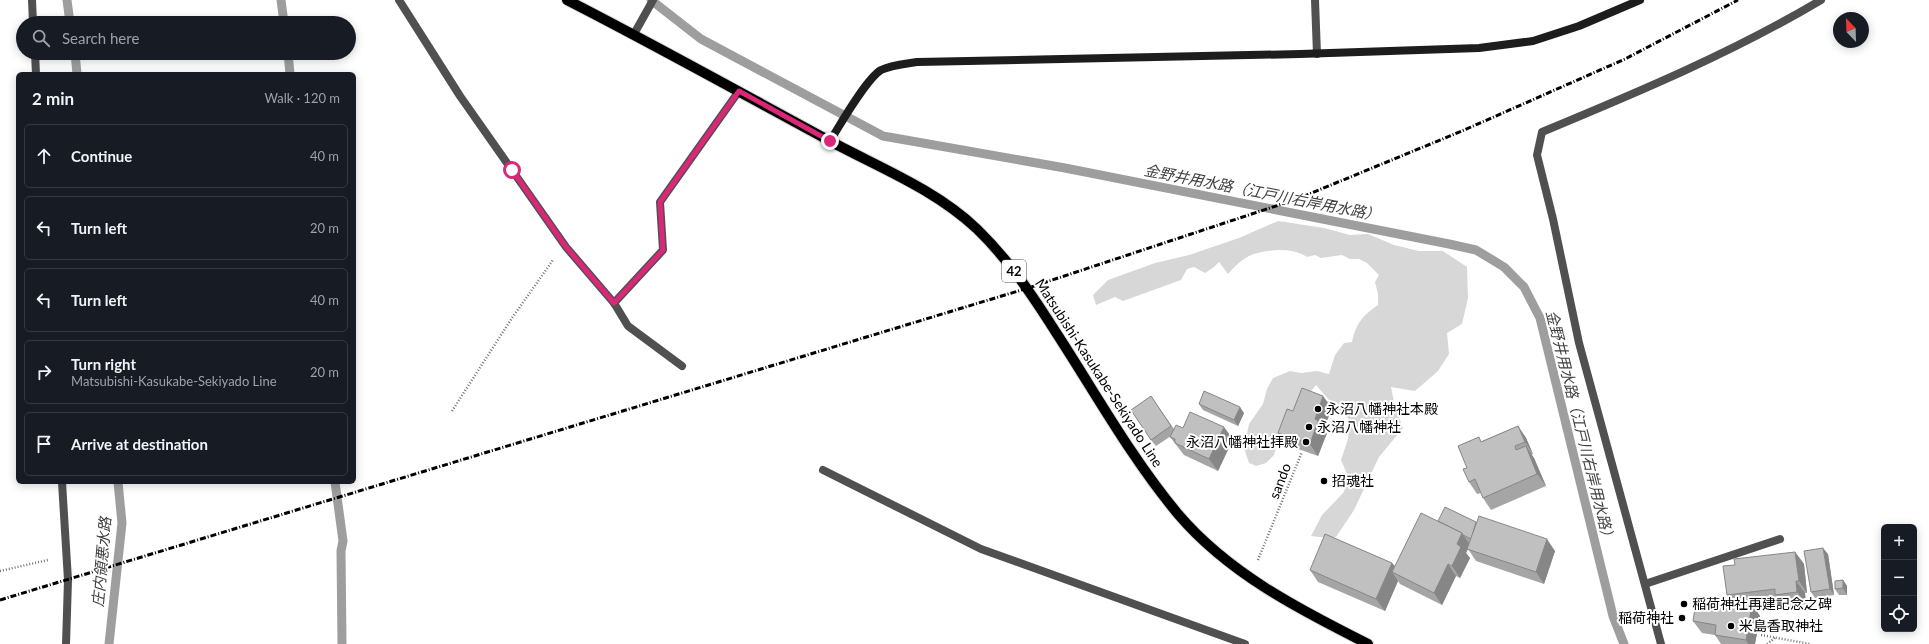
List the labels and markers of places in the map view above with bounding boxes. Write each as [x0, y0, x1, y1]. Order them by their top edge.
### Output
place label: 永沼八幡神社本殿 [1326, 400, 1438, 417]
marker: 永沼八幡神社本殿 [1313, 404, 1323, 414]
place label: 永沼八幡神社 [1317, 418, 1401, 435]
marker: 永沼八幡神社 [1304, 422, 1314, 432]
place label: 永沼八幡神社拝殿 [1186, 433, 1298, 450]
marker: 永沼八幡神社拝殿 [1301, 437, 1311, 447]
place label: 招魂社 [1332, 472, 1374, 489]
marker: 招魂社 [1319, 476, 1329, 486]
place label: 稲荷神社再建記念之碑 [1692, 595, 1832, 612]
marker: 稲荷神社再建記念之碑 [1679, 599, 1689, 609]
place label: 稲荷神社 [1618, 609, 1674, 626]
marker: 稲荷神社 [1677, 613, 1687, 623]
place label: 米島香取神社 [1739, 617, 1823, 634]
marker: 米島香取神社 [1726, 621, 1736, 631]

